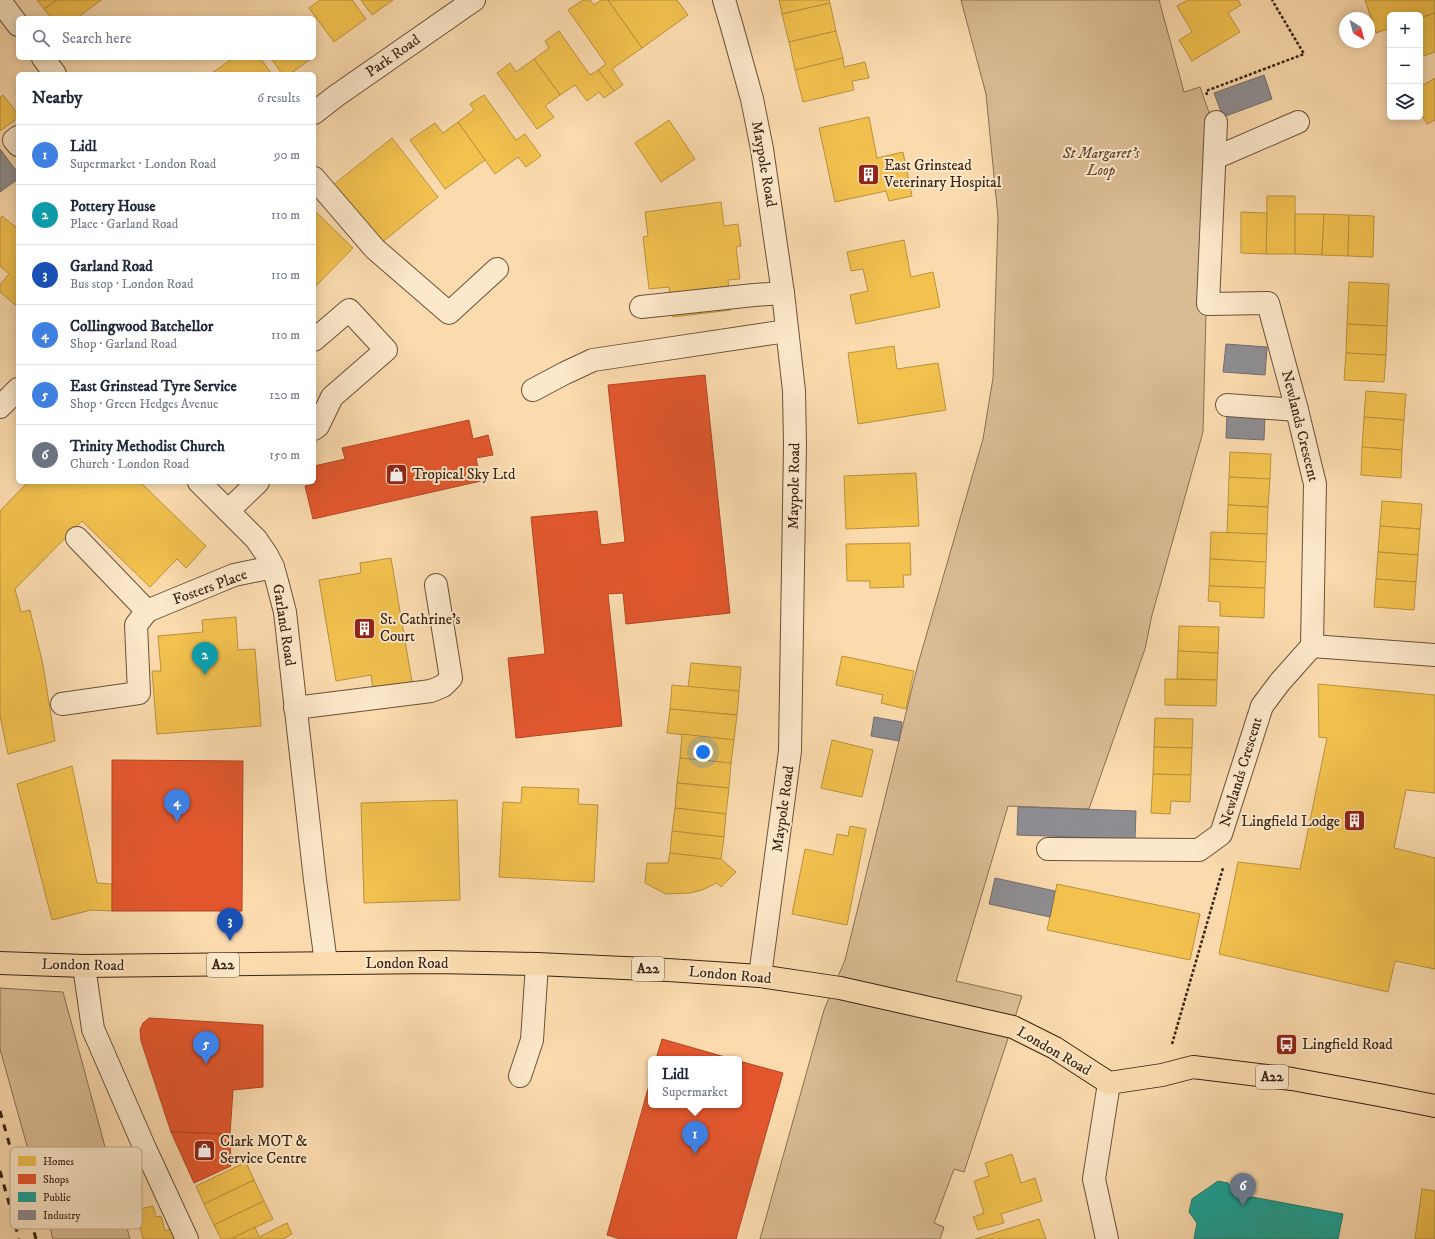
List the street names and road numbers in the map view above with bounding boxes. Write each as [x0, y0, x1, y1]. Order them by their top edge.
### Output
street label: Park Road [362, 30, 424, 82]
street label: Maypole Road [747, 120, 781, 209]
street label: Newlands Crescent [1277, 368, 1323, 484]
street label: Maypole Road [784, 442, 804, 530]
street label: Fosters Place [170, 565, 250, 609]
street label: Garland Road [268, 583, 300, 668]
street label: Newlands Crescent [1215, 715, 1267, 829]
street label: Maypole Road [768, 764, 799, 853]
road number: A22 [207, 953, 239, 977]
street label: London Road [366, 954, 449, 973]
street label: London Road [41, 955, 125, 975]
road number: A22 [632, 957, 664, 981]
street label: London Road [688, 962, 773, 988]
street label: London Road [1013, 1022, 1095, 1080]
road number: A22 [1256, 1065, 1288, 1089]

